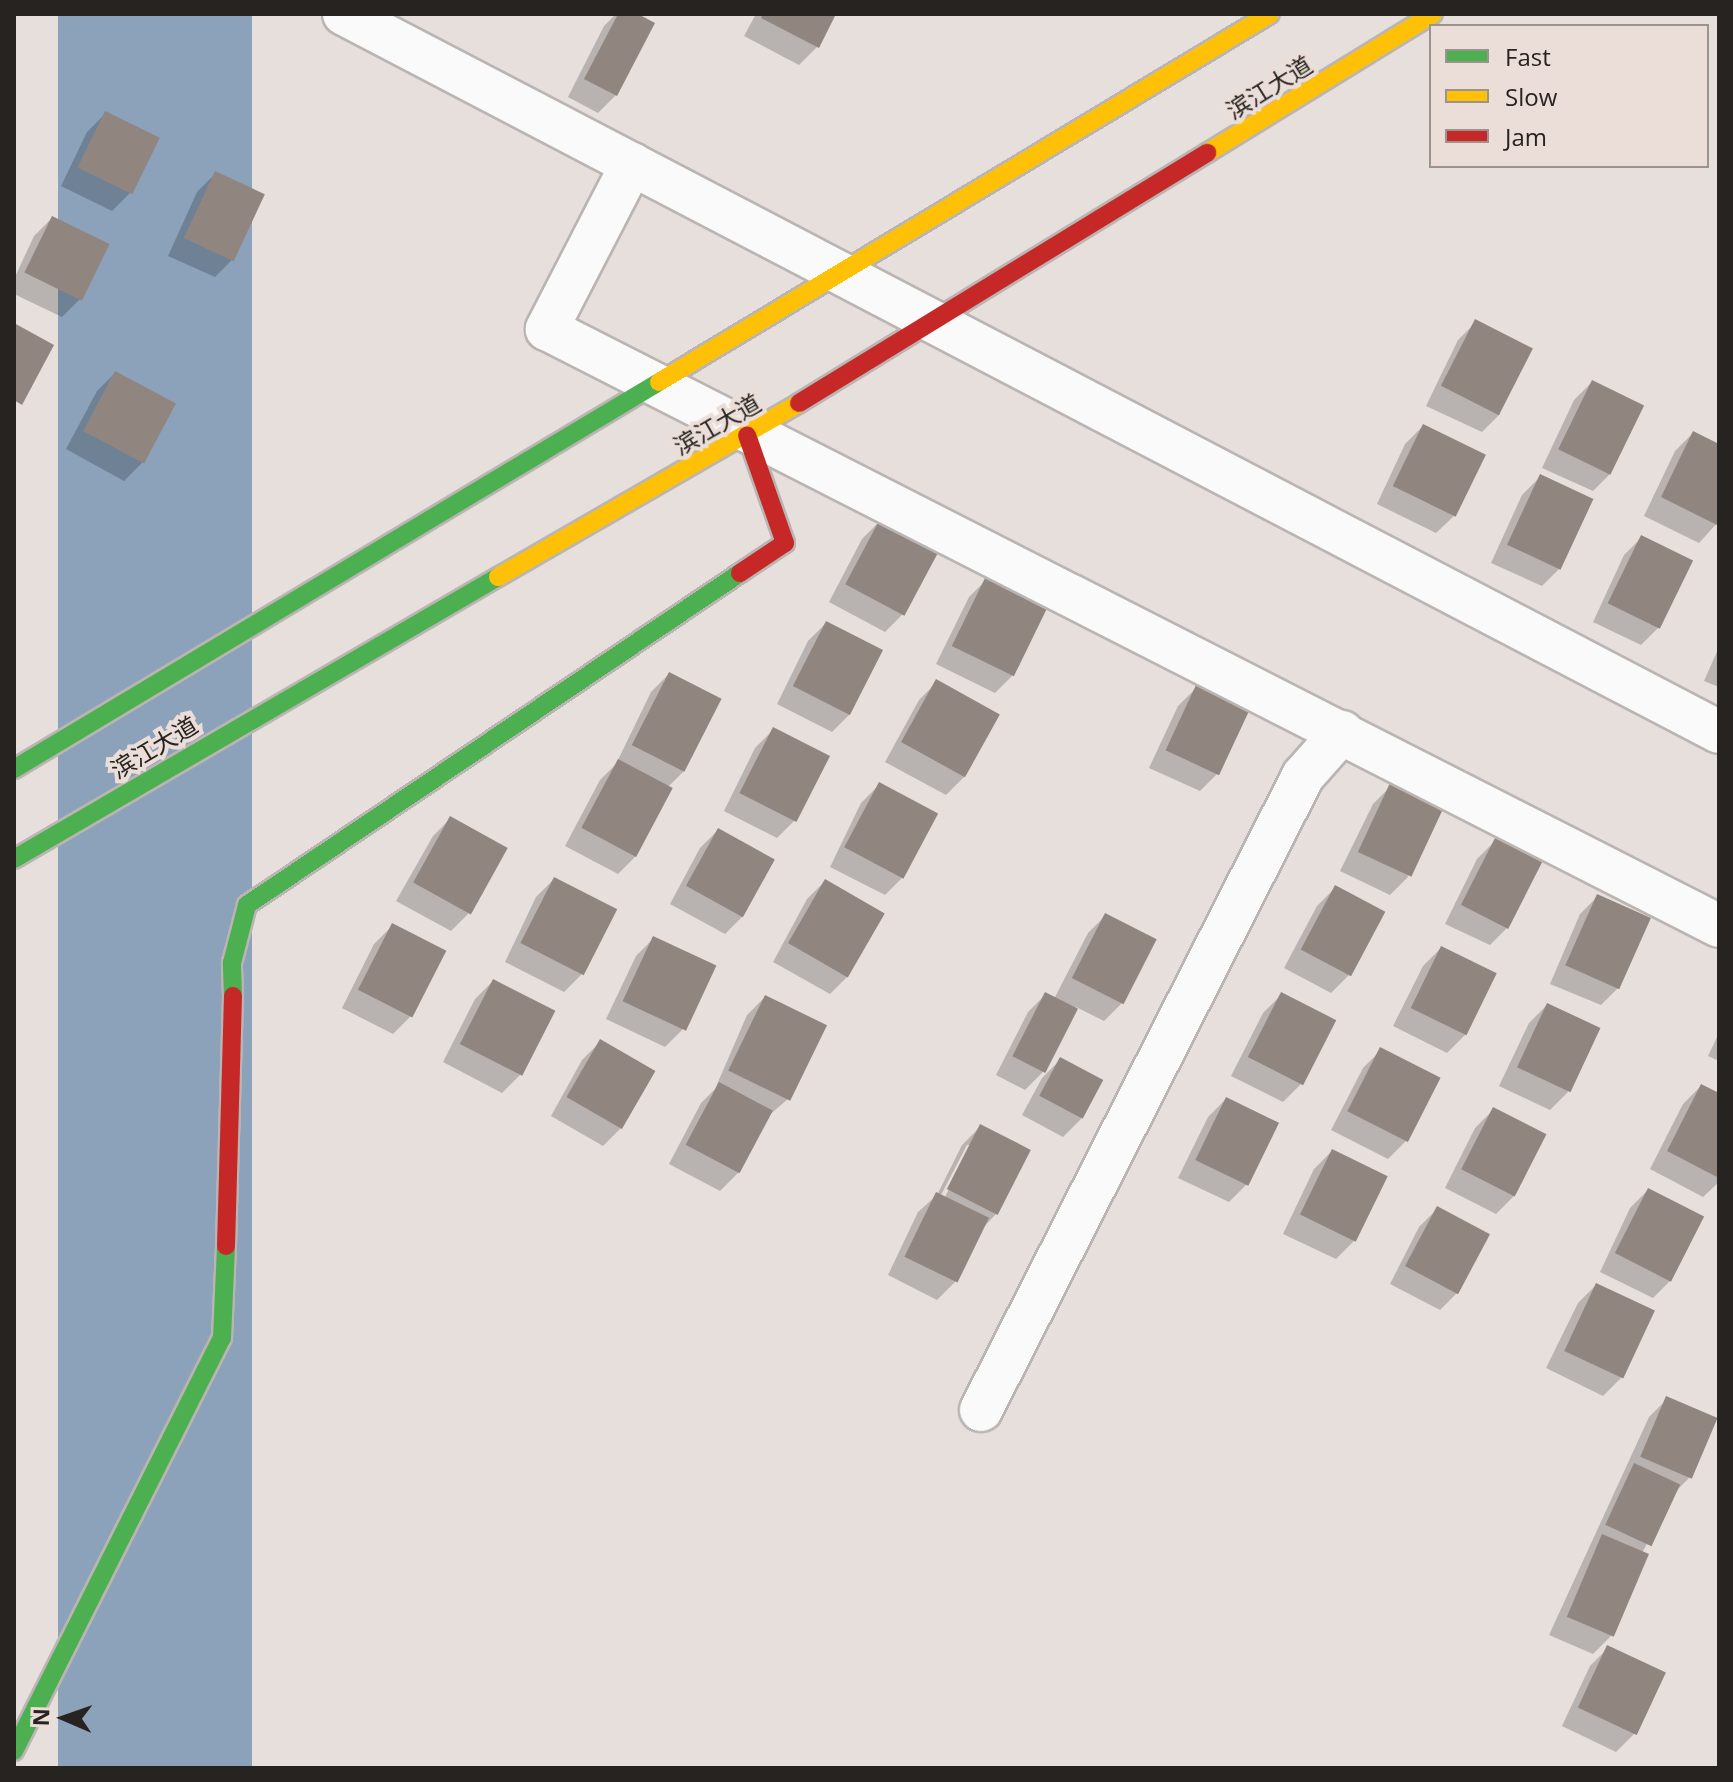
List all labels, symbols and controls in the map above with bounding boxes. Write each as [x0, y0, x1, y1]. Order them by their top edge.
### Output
legend [1429, 24, 1709, 168]
text: Fast [1505, 40, 1551, 73]
street label: 滨江大道 [1221, 49, 1317, 125]
text: Slow [1505, 80, 1557, 113]
text: Jam [1505, 120, 1547, 153]
street label: 滨江大道 [668, 388, 766, 460]
street label: 滨江大道 [105, 710, 203, 784]
north arrow [24, 1678, 104, 1758]
text: N [25, 1708, 55, 1727]

